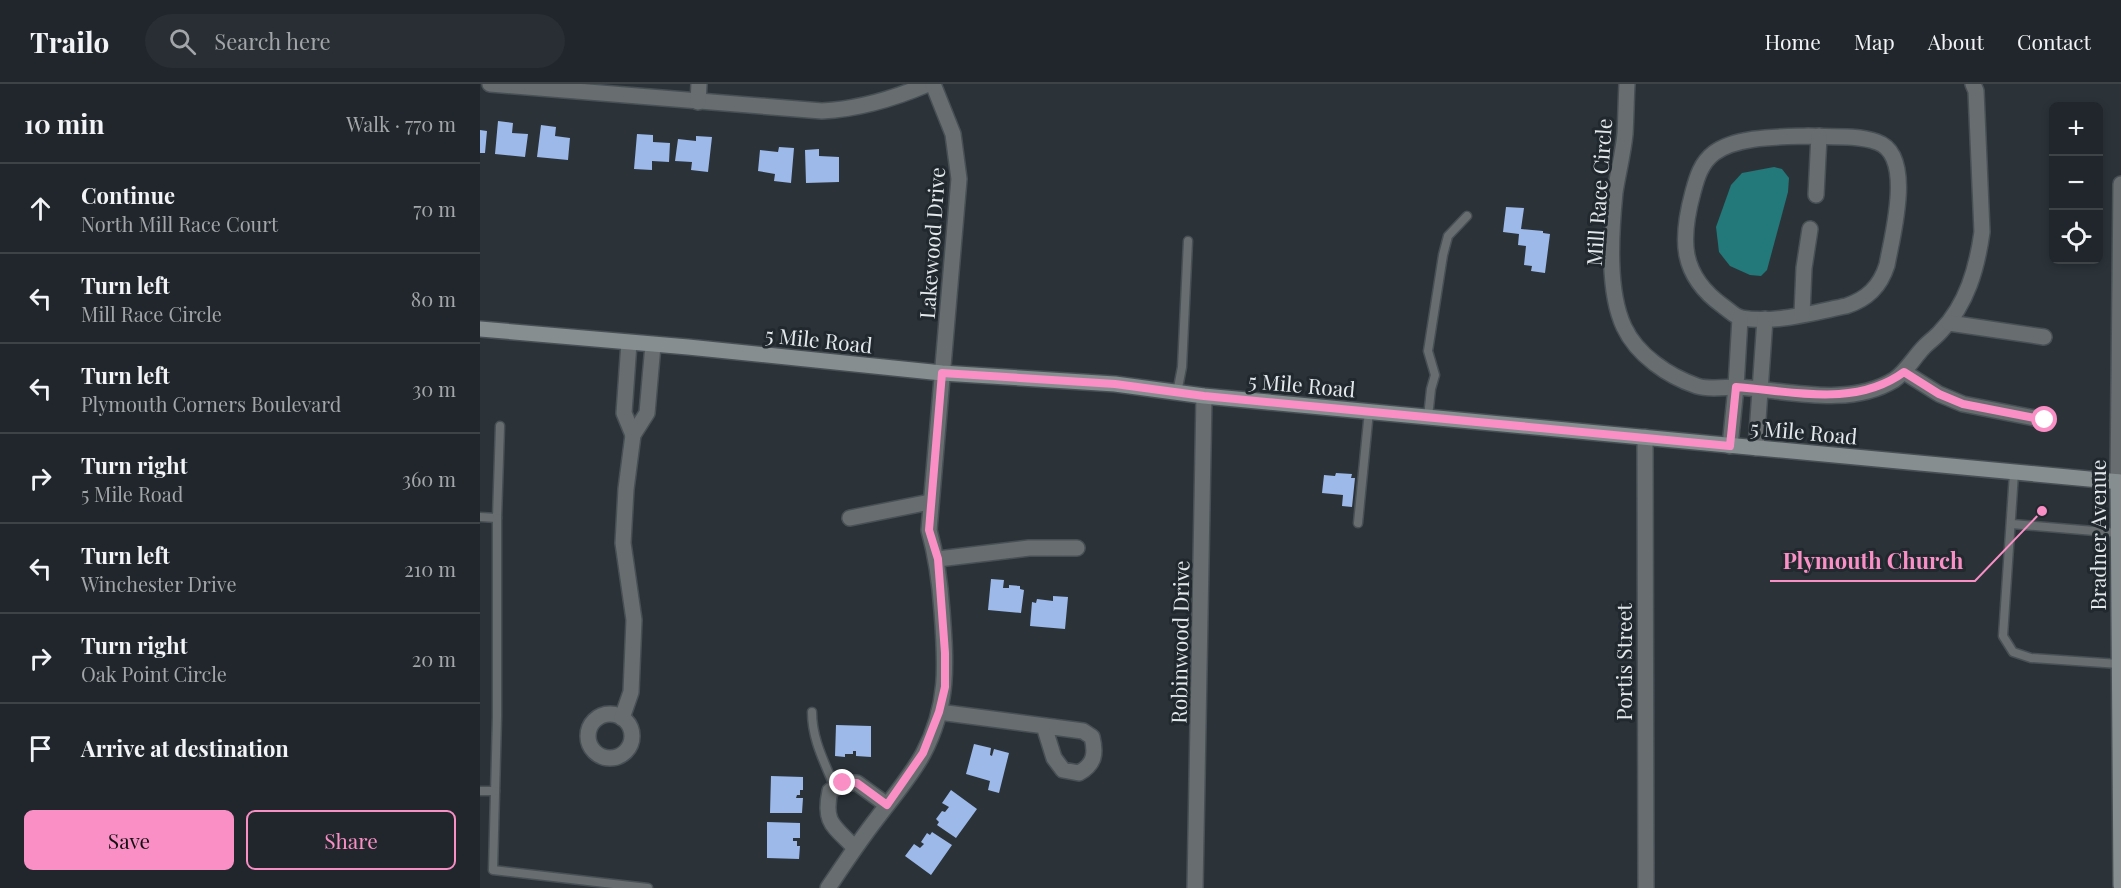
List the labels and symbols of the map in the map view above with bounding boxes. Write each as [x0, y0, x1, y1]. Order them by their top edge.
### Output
street label: Mill Race Circle [1579, 117, 1617, 267]
street label: Lakewood Drive [912, 166, 950, 320]
street label: 5 Mile Road [764, 319, 874, 359]
street label: 5 Mile Road [1247, 365, 1357, 403]
route start [2031, 406, 2057, 432]
street label: 5 Mile Road [1749, 412, 1859, 450]
street label: Bradner Avenue [2083, 460, 2111, 610]
callout: Plymouth Church [1770, 541, 1975, 581]
text: Plymouth Church [1783, 545, 1964, 575]
street label: Robinwood Drive [1164, 560, 1194, 724]
street label: Portis Street [1609, 603, 1637, 721]
route end [829, 769, 855, 795]

